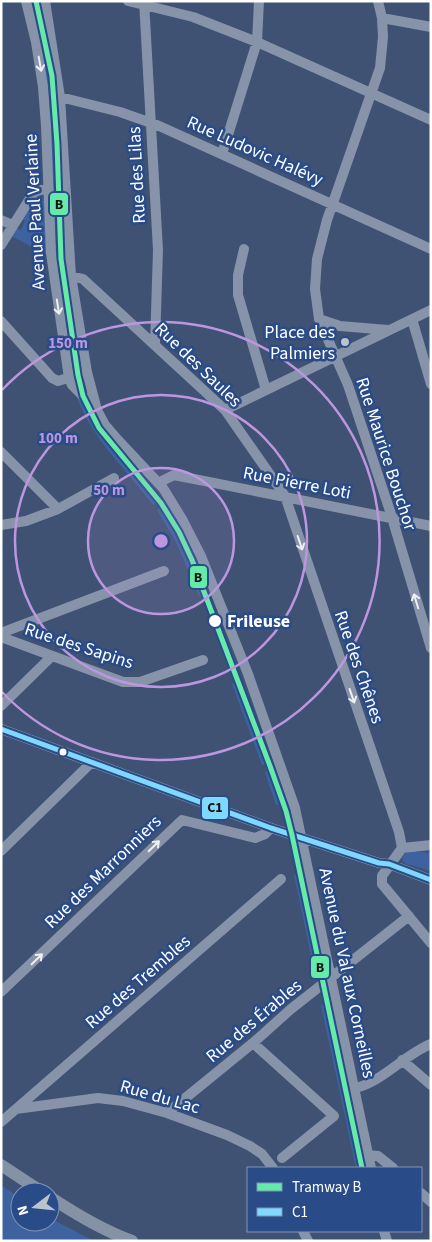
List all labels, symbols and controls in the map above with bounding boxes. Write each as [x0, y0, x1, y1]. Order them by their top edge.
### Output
one-way arrow [35, 56, 45, 72]
street label: Rue Ludovic Halévy [183, 110, 328, 192]
street label: Rue des Lilas [122, 126, 152, 224]
street label: Avenue Paul Verlaine [18, 133, 52, 291]
line badge: B [49, 192, 69, 216]
text: B [55, 195, 64, 215]
one-way arrow [53, 298, 63, 314]
street label: Rue des Saules [149, 317, 247, 413]
place label: Place des Palmiers [264, 320, 335, 366]
text: 150 m [48, 333, 88, 354]
marker: Place des Palmiers [339, 336, 351, 348]
street label: Rue Maurice Bouchor [349, 374, 423, 535]
text: 100 m [38, 428, 78, 449]
street label: Rue Pierre Loti [241, 460, 353, 506]
text: 50 m [93, 480, 125, 501]
centre of rings [152, 532, 170, 550]
one-way arrow [296, 534, 305, 550]
line badge: B [189, 565, 208, 589]
text: B [194, 568, 203, 588]
one-way arrow [411, 593, 421, 609]
street label: Rue des Chênes [328, 607, 390, 727]
place label: Frileuse [227, 609, 290, 634]
marker: Frileuse [207, 613, 223, 629]
street label: Rue des Sapins [21, 617, 137, 675]
one-way arrow [348, 688, 357, 704]
unlabelled marker [58, 747, 68, 757]
line badge: C1 [201, 796, 229, 820]
text: C1 [207, 798, 223, 818]
street label: Rue des Marronniers [39, 810, 167, 934]
one-way arrow [148, 840, 160, 853]
street label: Avenue du Val aux Corneilles [313, 866, 381, 1080]
street label: Rue des Trembles [80, 929, 196, 1035]
one-way arrow [30, 953, 43, 965]
line badge: B [310, 955, 330, 979]
text: B [316, 958, 325, 978]
street label: Rue des Érables [201, 973, 307, 1069]
street label: Rue du Lac [117, 1074, 203, 1120]
legend [247, 1167, 422, 1232]
text: Tramway B [292, 1177, 361, 1198]
north arrow [10, 1182, 60, 1232]
text: C1 [292, 1202, 308, 1223]
text: N [13, 1203, 34, 1218]

